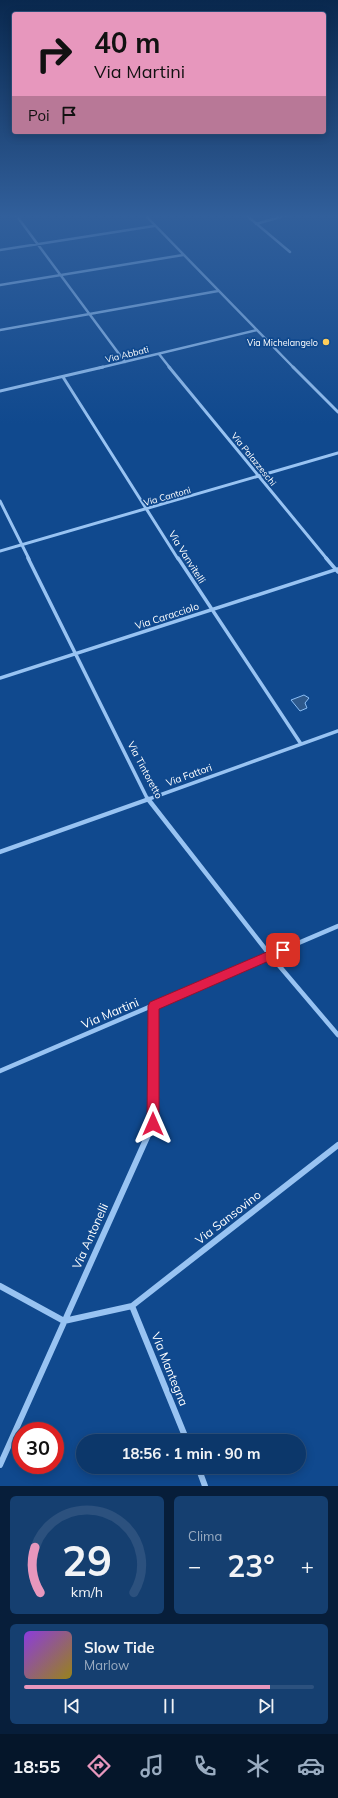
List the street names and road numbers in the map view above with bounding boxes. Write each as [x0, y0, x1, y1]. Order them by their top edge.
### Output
street label: Via Abbati [104, 343, 150, 365]
street label: Via Palazzeschi [229, 430, 279, 488]
street label: Via Cantoni [142, 484, 192, 508]
street label: Via Vanvitelli [166, 528, 208, 586]
street label: Via Caracciolo [134, 600, 201, 632]
street label: Via Tintoretto [124, 739, 166, 801]
street label: Via Fattori [164, 761, 214, 789]
street label: Via Martini [79, 994, 141, 1032]
street label: Via Sansovino [192, 1187, 264, 1247]
street label: Via Antonelli [69, 1201, 111, 1271]
street label: Via Mantegna [148, 1330, 192, 1408]

